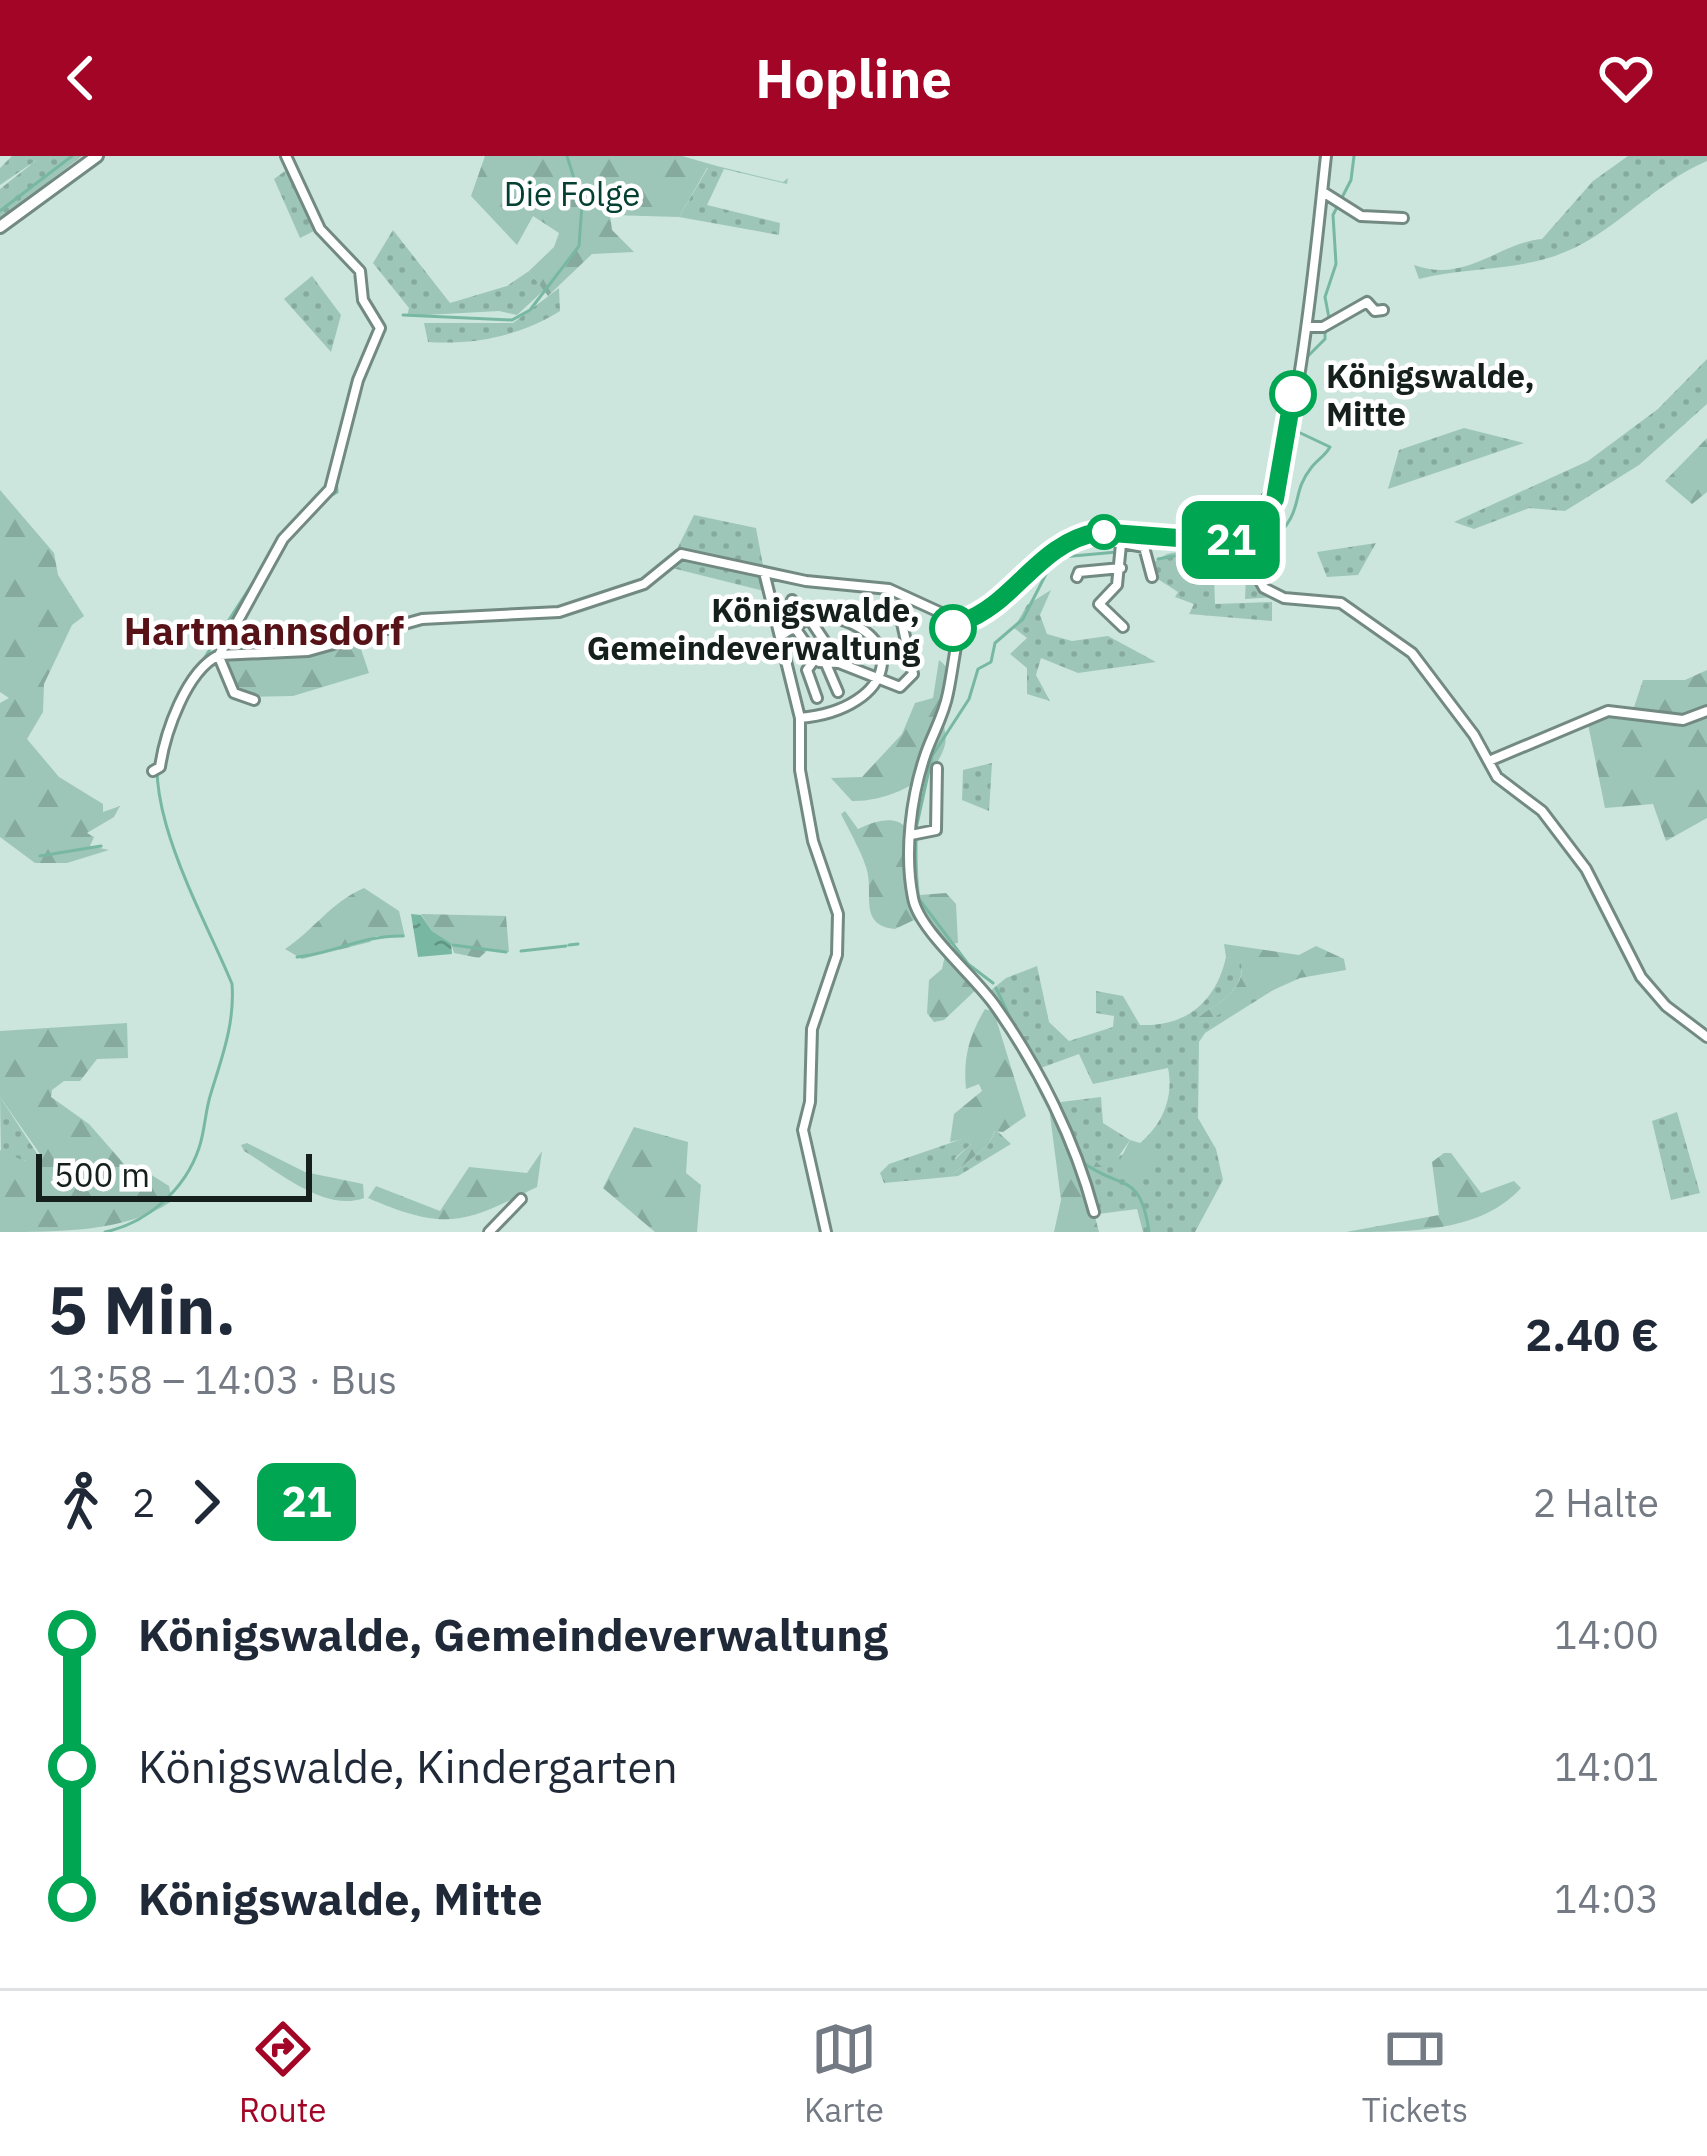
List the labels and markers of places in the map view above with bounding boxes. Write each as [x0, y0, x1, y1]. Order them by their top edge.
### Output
place label: Königswalde, Mitte [1326, 354, 1535, 435]
marker: Königswalde, Mitte [1271, 372, 1315, 416]
unlabelled marker [1088, 516, 1120, 548]
place label: Königswalde, Gemeindeverwaltung [587, 588, 921, 669]
marker: Königswalde, Gemeindeverwaltung [931, 606, 975, 650]

